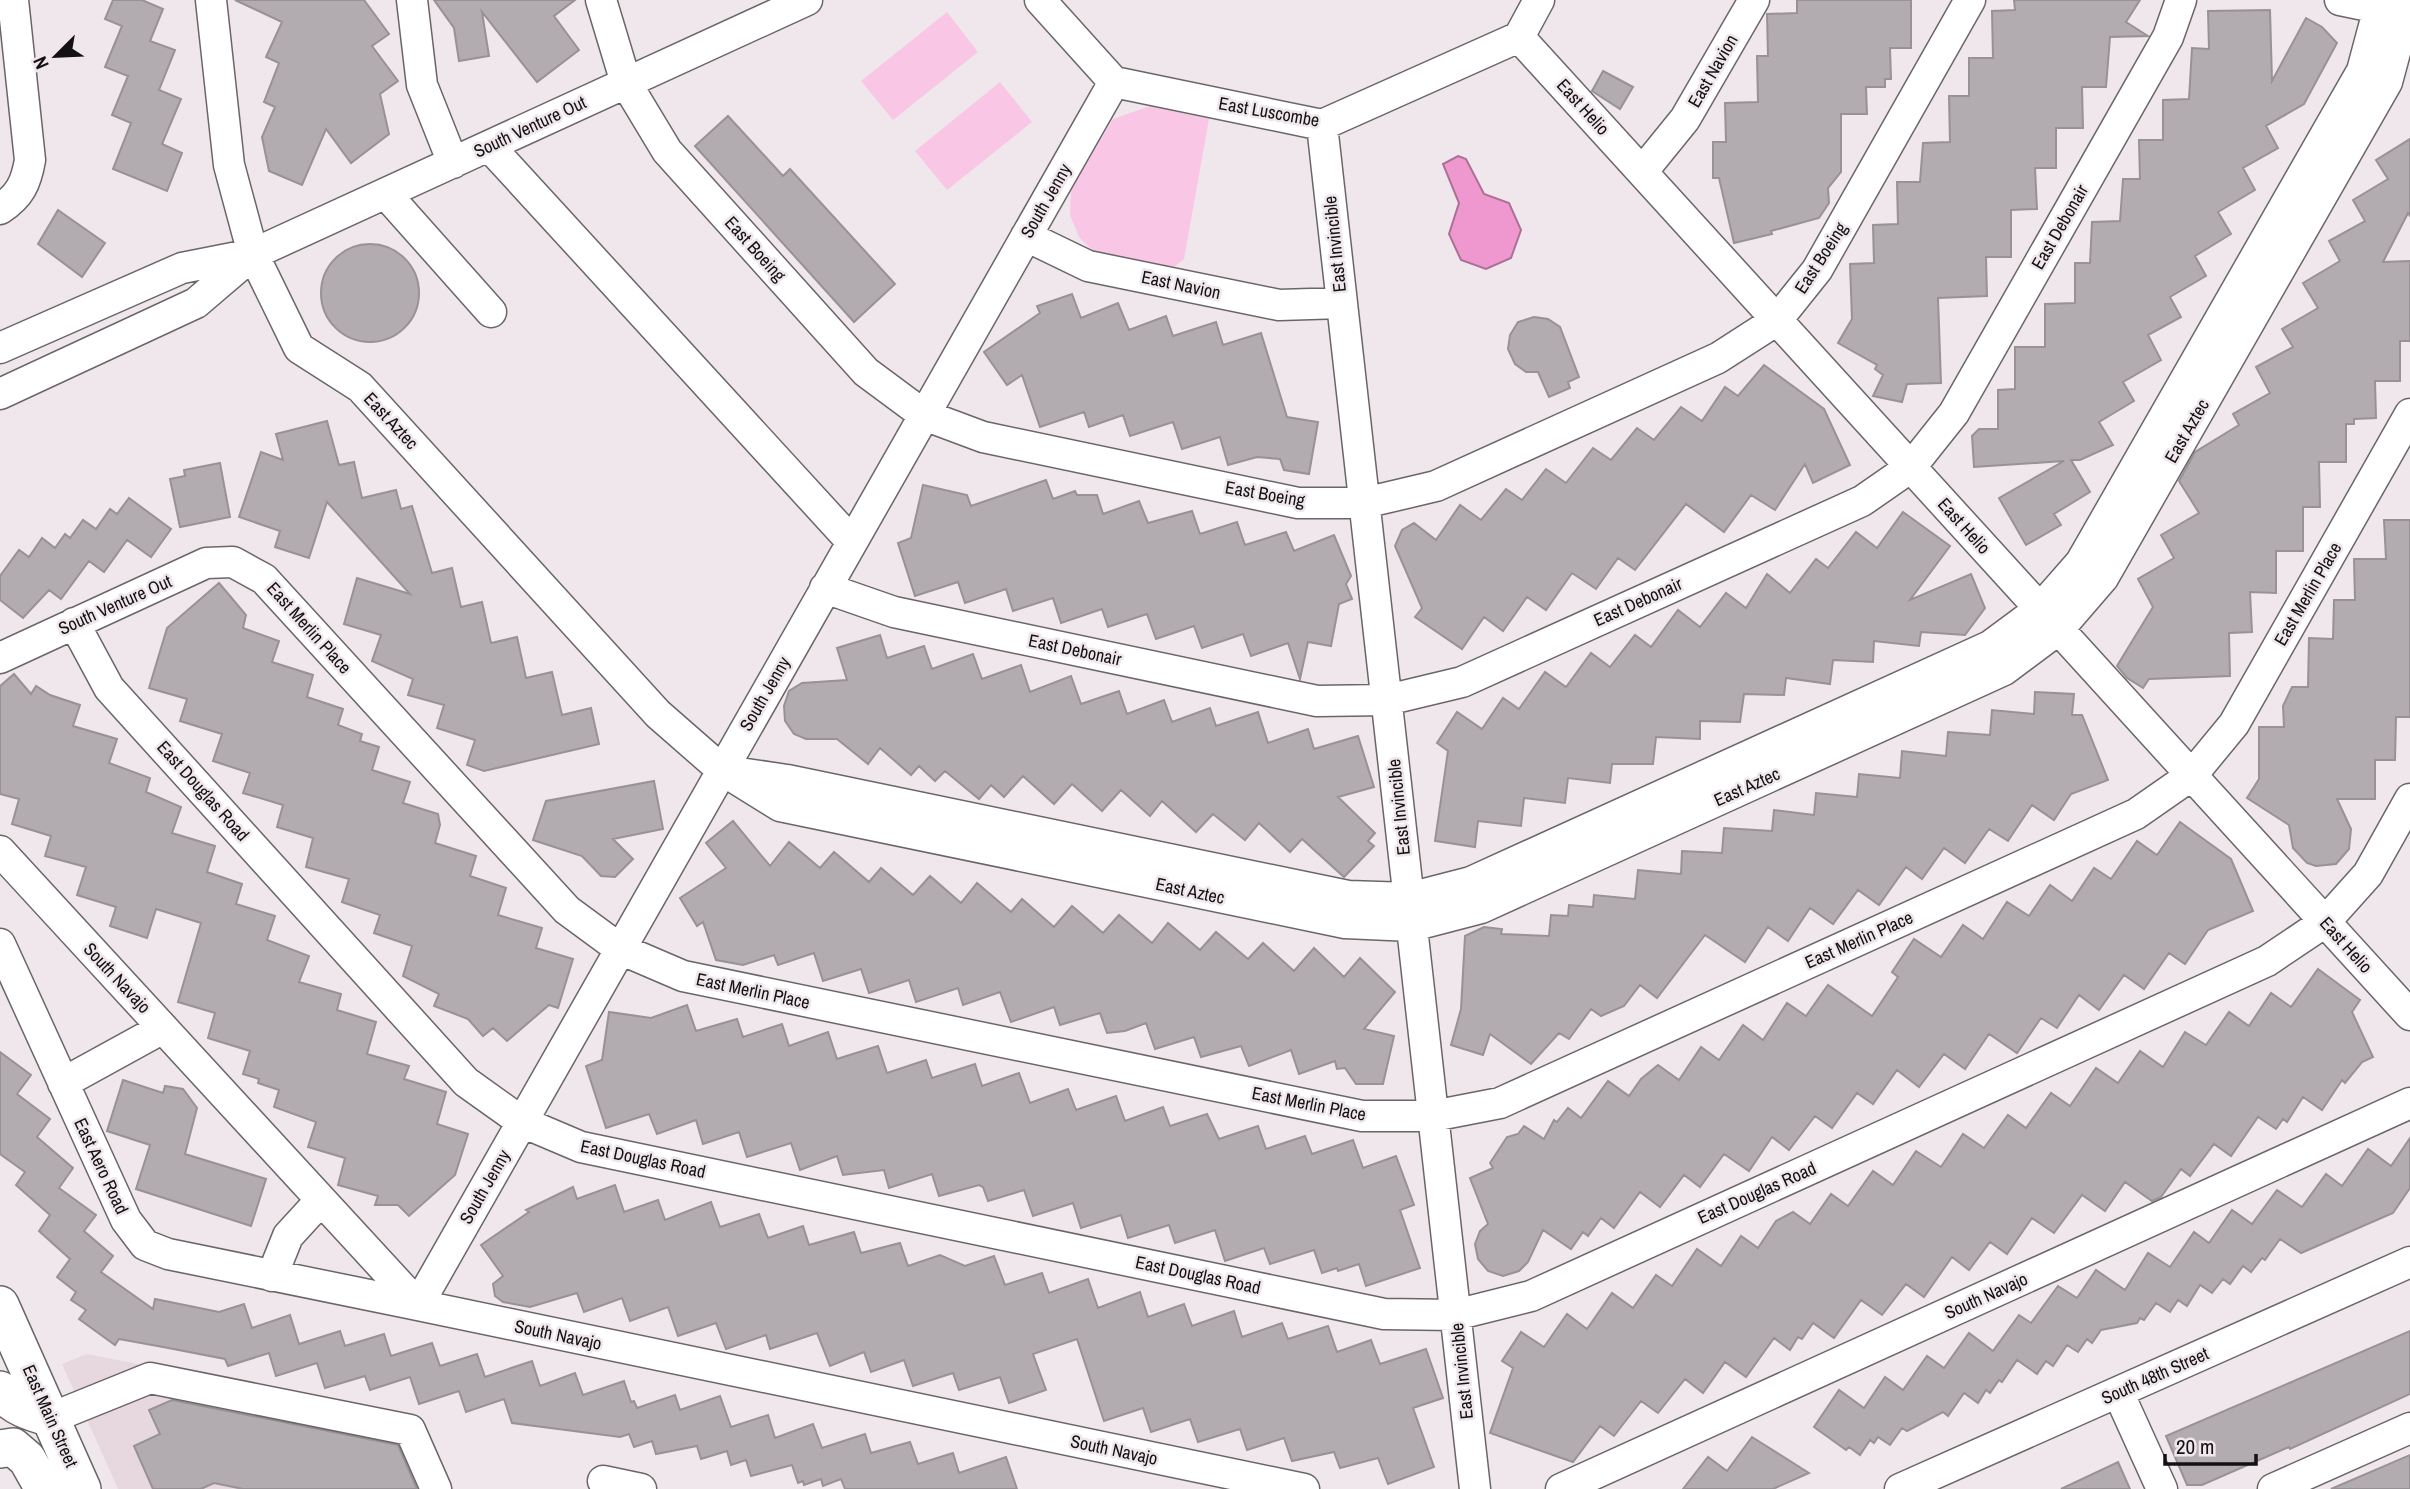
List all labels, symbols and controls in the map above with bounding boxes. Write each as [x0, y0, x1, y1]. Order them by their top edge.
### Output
north arrow [21, 21, 91, 91]
street label: East Navion [1682, 30, 1743, 112]
text: N [26, 52, 55, 73]
street label: East Helio [1551, 73, 1615, 140]
street label: South Venture Out [469, 90, 590, 164]
street label: East Luscombe [1217, 90, 1321, 133]
street label: South Jenny [1014, 158, 1077, 243]
street label: East Debonair [2025, 180, 2094, 274]
street label: East Invincible [1317, 195, 1352, 294]
street label: East Boeing [719, 210, 792, 287]
street label: East Boeing [1788, 217, 1853, 298]
street label: East Navion [1139, 264, 1223, 305]
street label: East Aztec [358, 387, 424, 455]
street label: East Aztec [2158, 394, 2215, 467]
street label: East Boeing [1223, 474, 1308, 513]
street label: East Helio [1932, 492, 1996, 559]
street label: East Merlin Place [2268, 537, 2347, 650]
street label: South Venture Out [54, 568, 175, 641]
street label: East Debonair [1590, 571, 1686, 632]
street label: East Merlin Place [261, 576, 357, 679]
street label: East Debonair [1026, 627, 1124, 672]
street label: South Jenny [733, 651, 796, 736]
street label: East Douglas Road [152, 735, 255, 846]
street label: East Invincible [1381, 758, 1416, 857]
street label: East Aztec [1710, 761, 1784, 812]
street label: East Aztec [1153, 871, 1227, 910]
street label: East Merlin Place [1801, 905, 1917, 974]
street label: East Helio [2314, 911, 2378, 978]
street label: South Navajo [78, 937, 157, 1019]
street label: East Merlin Place [694, 966, 812, 1015]
street label: East Merlin Place [1250, 1080, 1368, 1127]
street label: East Aero Road [68, 1114, 135, 1218]
street label: East Douglas Road [578, 1133, 708, 1184]
street label: South Jenny [453, 1144, 516, 1229]
street label: East Douglas Road [1694, 1155, 1820, 1230]
street label: East Douglas Road [1133, 1249, 1263, 1300]
street label: South Navajo [1940, 1266, 2031, 1325]
street label: South Navajo [512, 1313, 604, 1356]
street label: East Invincible [1444, 1322, 1479, 1421]
street label: South 48th Street [2097, 1341, 2212, 1410]
street label: East Main Street [17, 1360, 84, 1471]
scale bar [2165, 1422, 2256, 1466]
street label: South Navajo [1068, 1428, 1160, 1471]
text: 20 m [2176, 1432, 2214, 1461]

